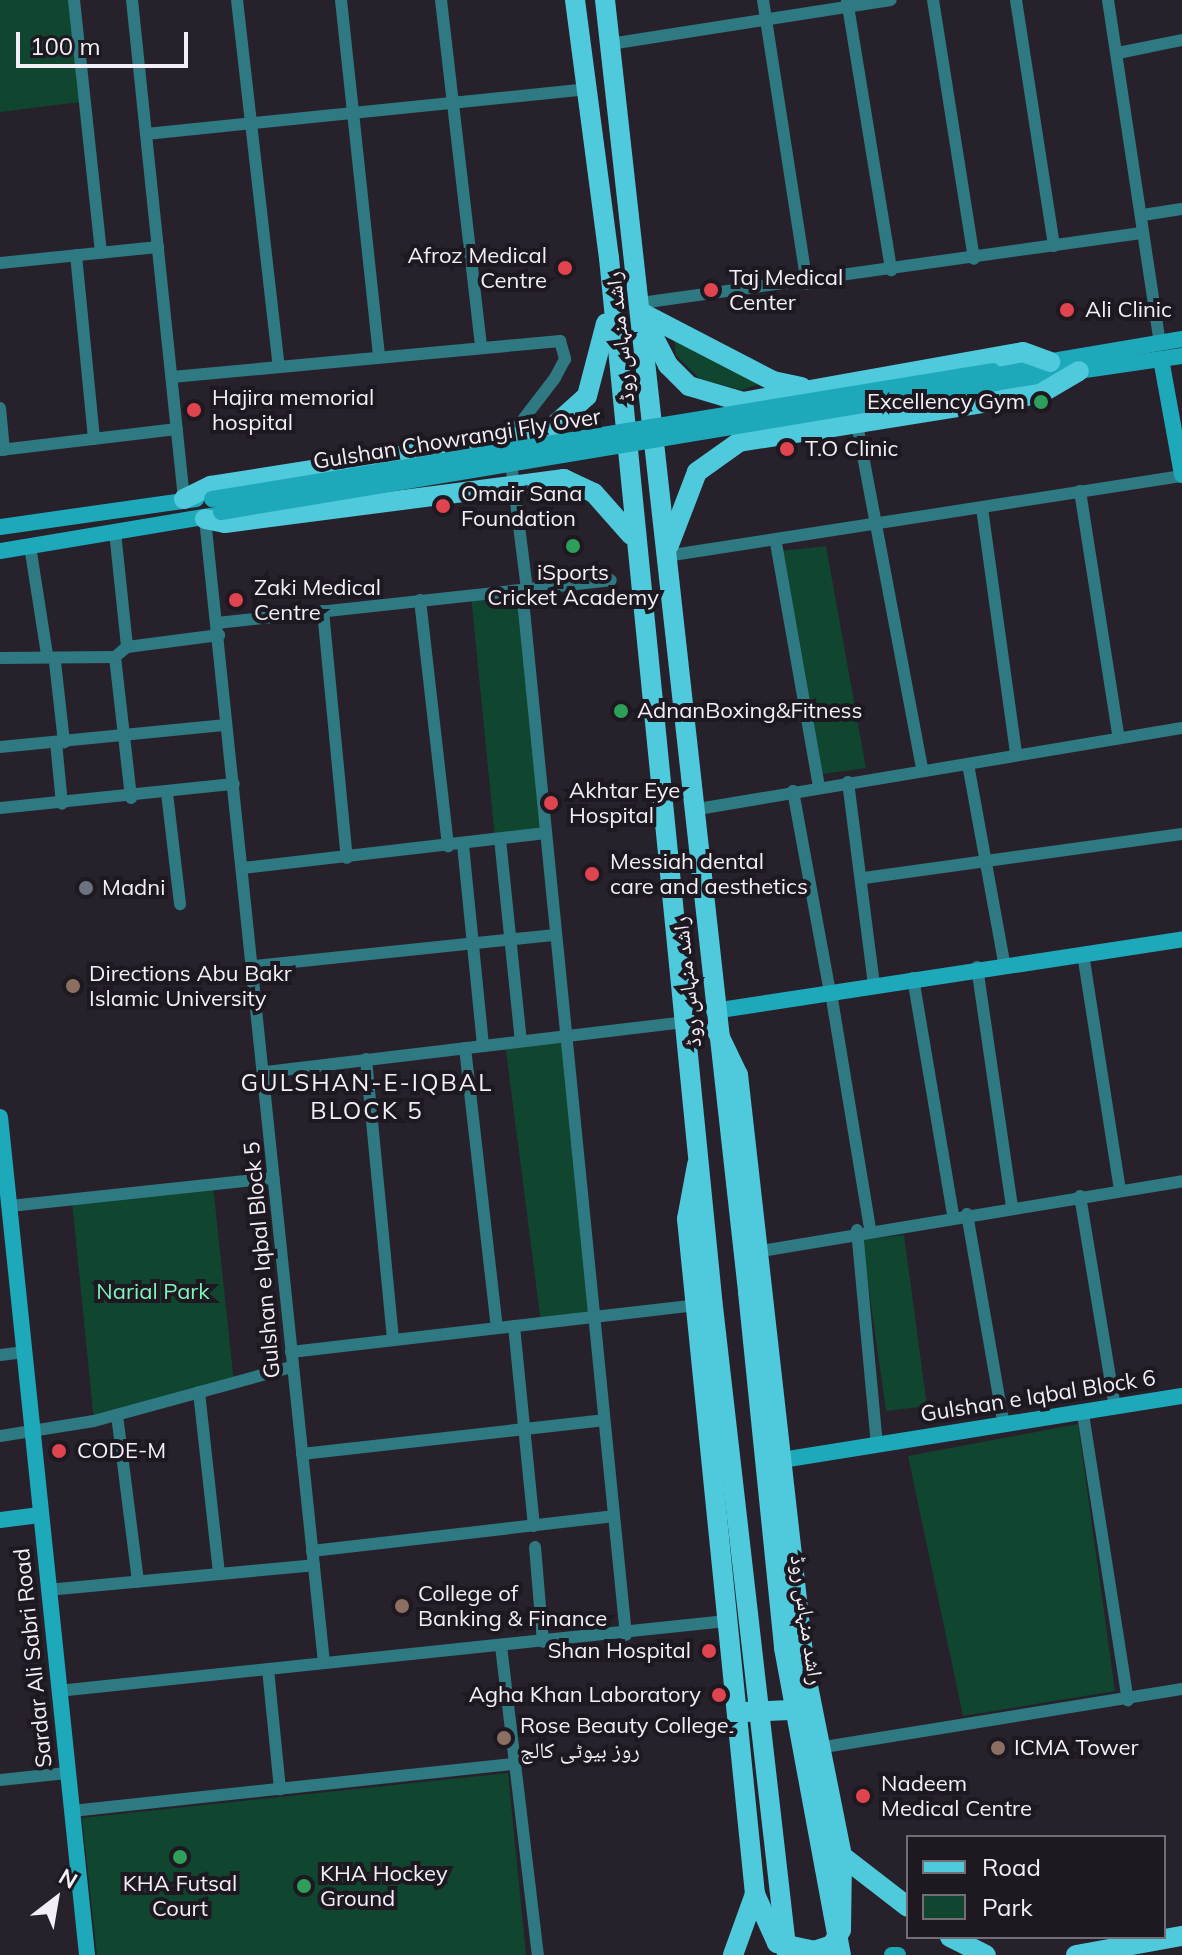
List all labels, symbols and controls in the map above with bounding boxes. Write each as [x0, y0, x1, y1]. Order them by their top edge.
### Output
scale bar [20, 16, 192, 66]
text: 100 m [30, 31, 101, 61]
place label: Afroz Medical Centre [408, 242, 547, 294]
marker: Afroz Medical Centre [554, 257, 576, 279]
place label: Taj Medical Center [729, 264, 843, 316]
street label: راشد منہاس روڈ [600, 270, 640, 404]
marker: Taj Medical Center [700, 279, 722, 301]
place label: Ali Clinic [1085, 297, 1172, 323]
marker: Ali Clinic [1056, 299, 1078, 321]
place label: Hajira memorial hospital [212, 384, 374, 436]
place label: Excellency Gym [867, 389, 1025, 415]
marker: Excellency Gym [1032, 393, 1050, 411]
marker: Hajira memorial hospital [183, 399, 205, 421]
street label: Gulshan Chowrangi Fly Over [311, 403, 603, 475]
place label: T.O Clinic [805, 436, 898, 462]
marker: T.O Clinic [776, 438, 798, 460]
place label: Omair Sana Foundation [461, 480, 582, 532]
marker: Omair Sana Foundation [432, 495, 454, 517]
marker: iSports Cricket Academy [564, 537, 582, 555]
place label: iSports Cricket Academy [487, 559, 659, 610]
place label: Zaki Medical Centre [254, 574, 381, 626]
marker: Zaki Medical Centre [225, 589, 247, 611]
place label: AdnanBoxing&Fitness [637, 698, 862, 724]
marker: AdnanBoxing&Fitness [612, 702, 630, 720]
place label: Akhtar Eye Hospital [569, 777, 680, 828]
marker: Akhtar Eye Hospital [540, 792, 562, 814]
place label: Messiah dental care and aesthetics [610, 848, 808, 900]
marker: Messiah dental care and aesthetics [581, 863, 603, 885]
place label: Madni [102, 875, 165, 901]
marker: Madni [77, 879, 95, 897]
street label: راشد منہاس روڈ [667, 915, 707, 1049]
place label: Directions Abu Bakr Islamic University [89, 960, 292, 1012]
marker: Directions Abu Bakr Islamic University [64, 977, 82, 995]
district label: GULSHAN-E-IQBAL BLOCK 5 [241, 1069, 493, 1125]
street label: Gulshan e Iqbal Block 5 [238, 1141, 286, 1379]
park label: Narial Park [96, 1279, 210, 1305]
street label: Gulshan e Iqbal Block 6 [919, 1364, 1157, 1428]
place label: CODE-M [77, 1438, 166, 1464]
marker: CODE-M [48, 1440, 70, 1462]
street label: Sardar Ali Sabri Road [8, 1547, 58, 1769]
street label: راشد منہاس روڈ [785, 1553, 829, 1687]
place label: College of Banking & Finance [418, 1580, 607, 1632]
marker: College of Banking & Finance [393, 1597, 411, 1615]
place label: Shan Hospital [548, 1638, 691, 1664]
marker: Shan Hospital [698, 1640, 720, 1662]
place label: Agha Khan Laboratory [469, 1682, 701, 1708]
marker: Agha Khan Laboratory [708, 1684, 730, 1706]
place label: Rose Beauty College۔ روز بیوٹی کالج [520, 1712, 734, 1764]
marker: Rose Beauty College۔ روز بیوٹی کالج [495, 1729, 513, 1747]
place label: ICMA Tower [1014, 1735, 1138, 1761]
marker: ICMA Tower [989, 1739, 1007, 1757]
place label: Nadeem Medical Centre [881, 1770, 1032, 1822]
marker: Nadeem Medical Centre [852, 1785, 874, 1807]
legend [906, 1835, 1166, 1939]
marker: KHA Futsal Court [171, 1848, 189, 1866]
text: Road [982, 1852, 1041, 1882]
north arrow [16, 1859, 96, 1939]
place label: KHA Hockey Ground [320, 1860, 448, 1912]
text: N [54, 1862, 83, 1895]
place label: KHA Futsal Court [123, 1870, 237, 1922]
marker: KHA Hockey Ground [295, 1877, 313, 1895]
text: Park [982, 1892, 1033, 1922]

